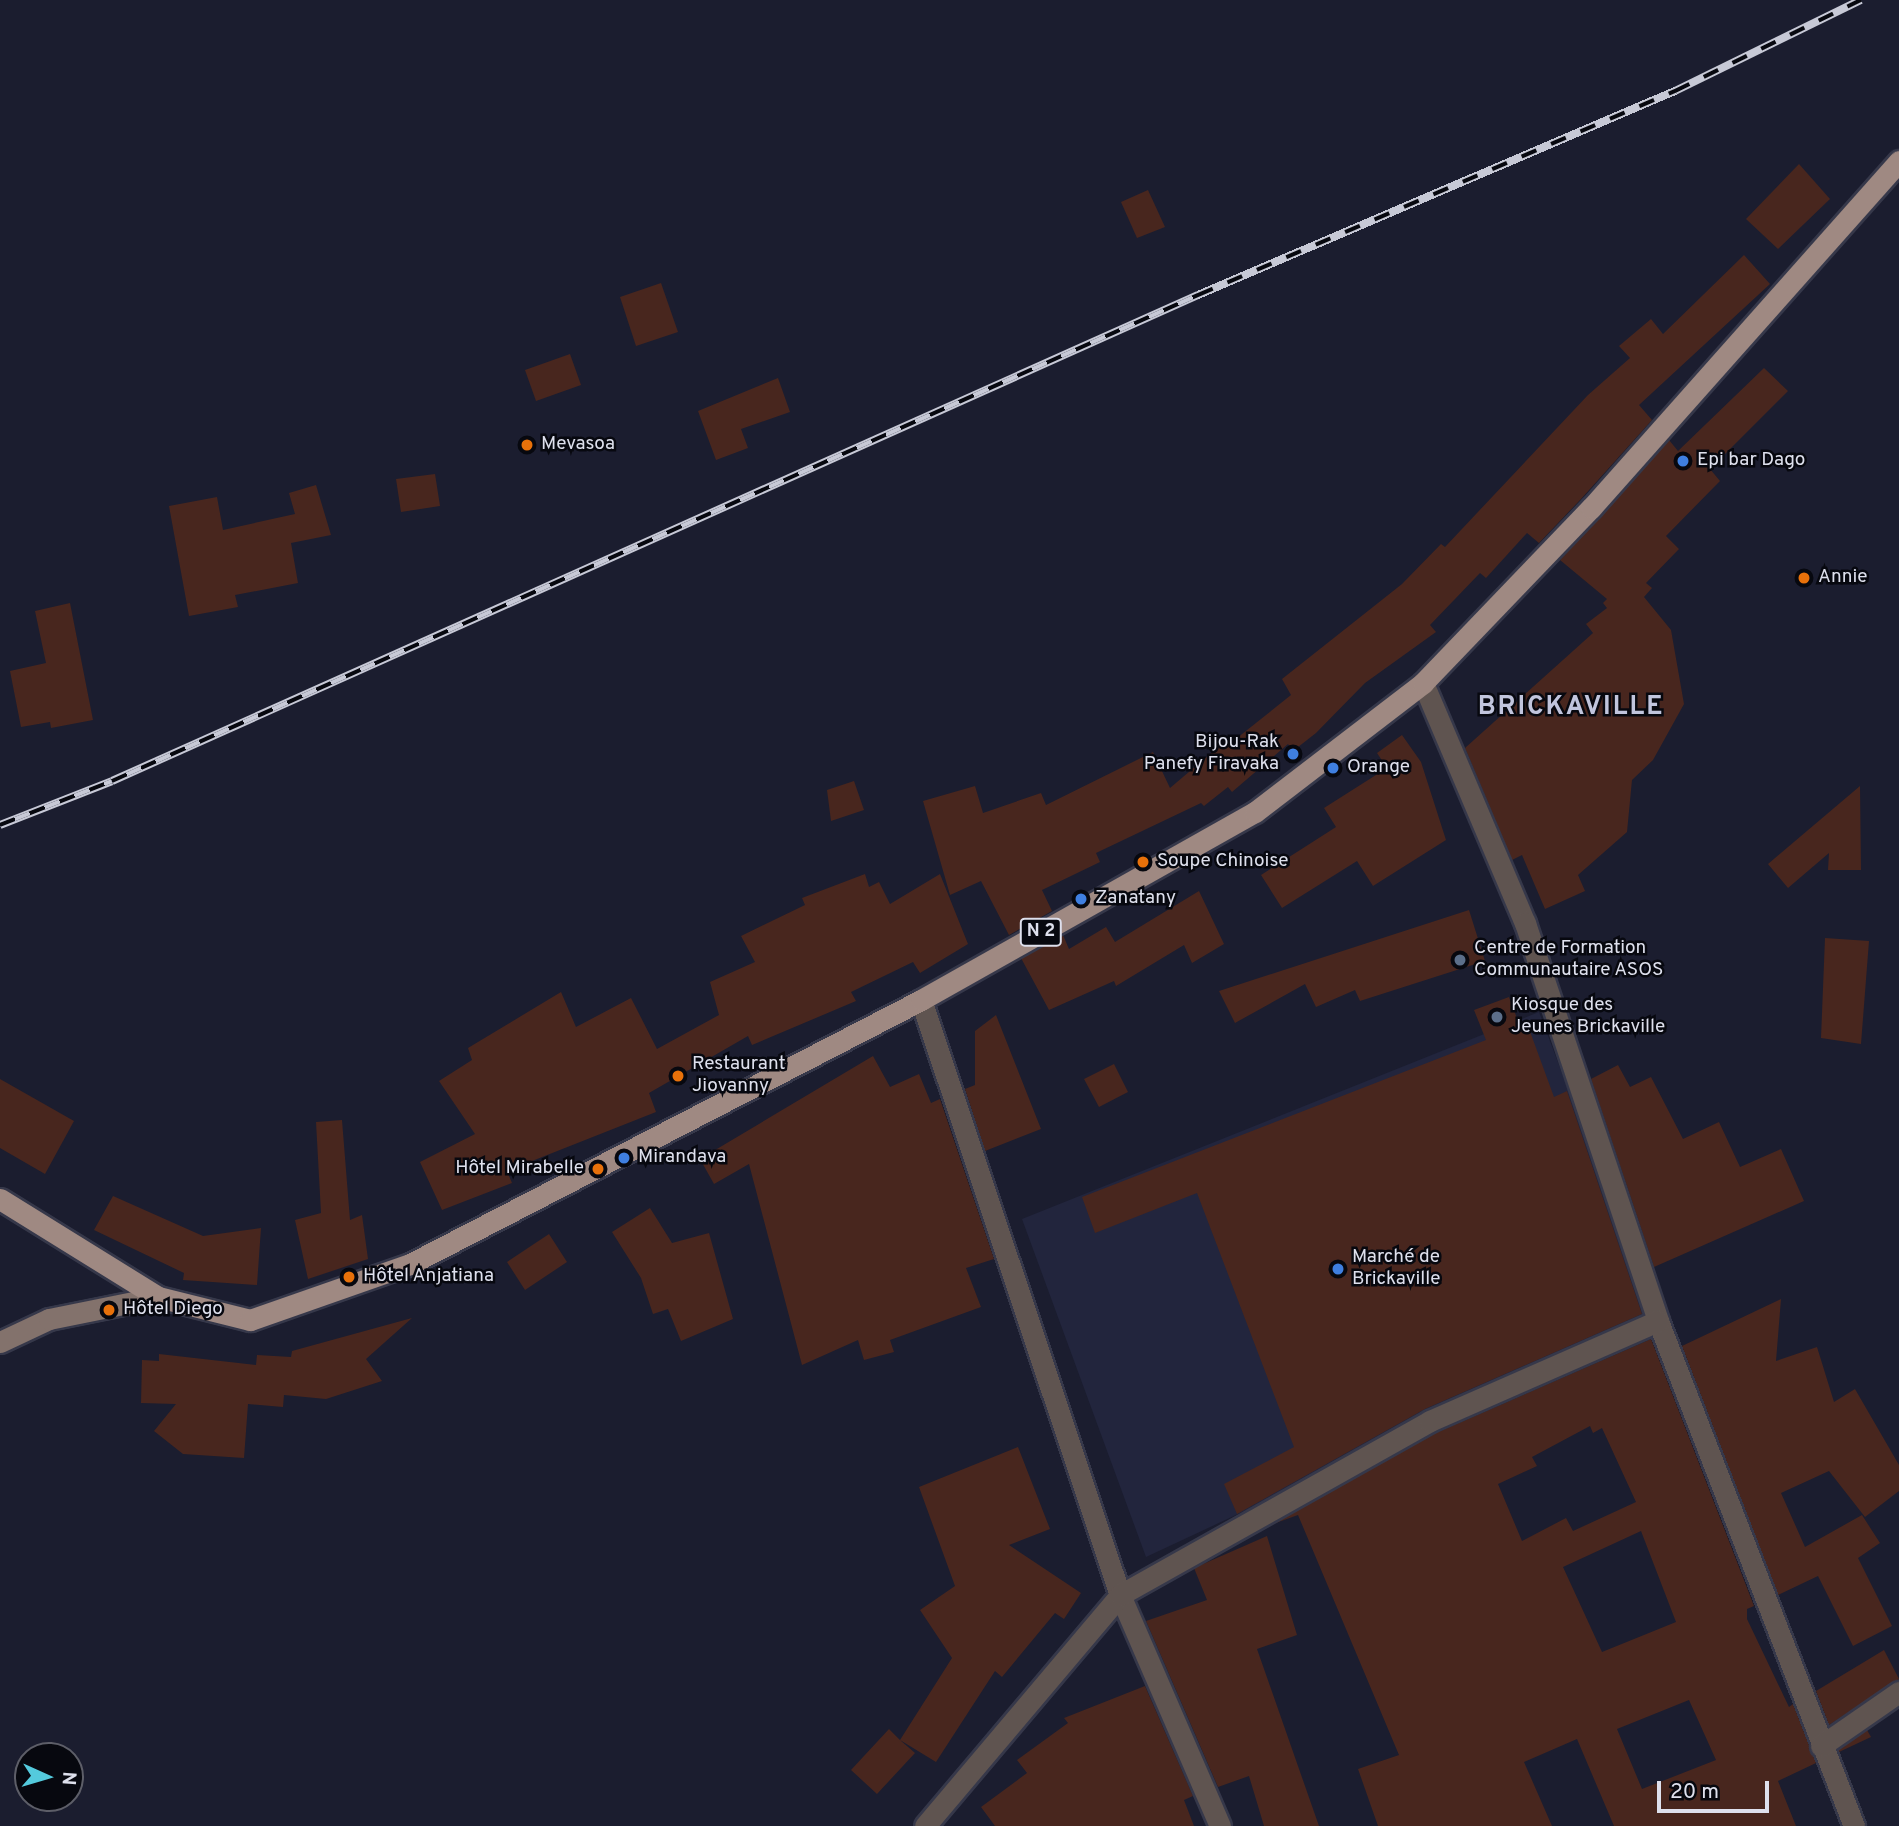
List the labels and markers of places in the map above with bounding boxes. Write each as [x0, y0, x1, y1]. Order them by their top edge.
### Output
place label: Mevasoa [541, 434, 615, 456]
marker: Mevasoa [519, 437, 535, 453]
place label: Epi bar Dago [1697, 450, 1805, 472]
marker: Epi bar Dago [1675, 453, 1691, 469]
place label: Annie [1818, 567, 1868, 589]
marker: Annie [1796, 570, 1812, 586]
place label: Bijou-Rak Panefy Firavaka [1144, 732, 1279, 776]
marker: Bijou-Rak Panefy Firavaka [1285, 746, 1301, 762]
place label: Orange [1347, 757, 1410, 779]
marker: Orange [1325, 760, 1341, 776]
place label: Soupe Chinoise [1157, 851, 1288, 873]
marker: Soupe Chinoise [1135, 854, 1151, 870]
place label: Zanatany [1095, 888, 1176, 910]
marker: Zanatany [1073, 891, 1089, 907]
place label: Centre de Formation Communautaire ASOS [1474, 938, 1664, 982]
marker: Centre de Formation Communautaire ASOS [1452, 952, 1468, 968]
place label: Kiosque des Jeunes Brickaville [1511, 995, 1665, 1039]
marker: Kiosque des Jeunes Brickaville [1489, 1009, 1505, 1025]
place label: Restaurant Jiovanny [692, 1054, 786, 1098]
marker: Restaurant Jiovanny [670, 1068, 686, 1084]
place label: Mirandava [638, 1147, 726, 1169]
marker: Mirandava [616, 1150, 632, 1166]
place label: Hôtel Mirabelle [455, 1158, 584, 1180]
marker: Hôtel Mirabelle [590, 1161, 606, 1177]
place label: Marché de Brickaville [1352, 1247, 1440, 1291]
marker: Marché de Brickaville [1330, 1261, 1346, 1277]
place label: Hôtel Anjatiana [363, 1266, 495, 1288]
marker: Hôtel Anjatiana [341, 1269, 357, 1285]
place label: Hôtel Diego [123, 1299, 223, 1321]
marker: Hôtel Diego [101, 1302, 117, 1318]

